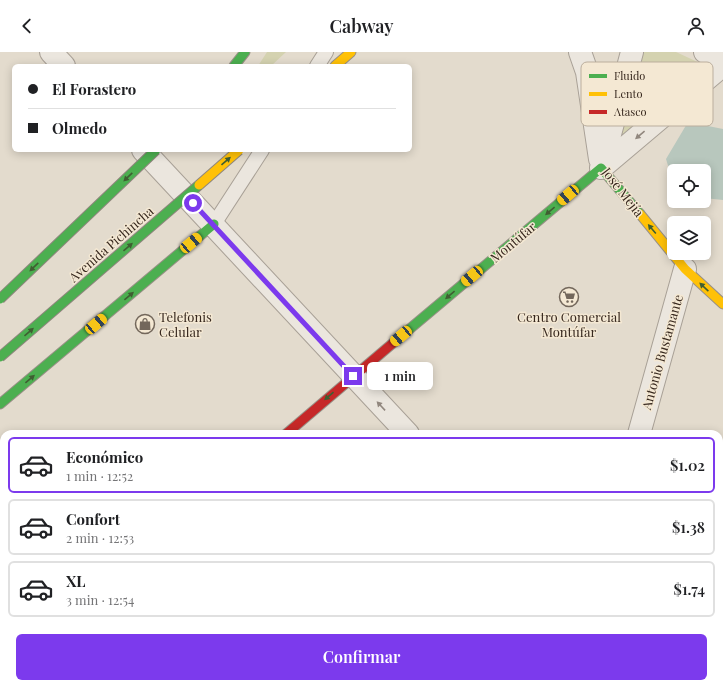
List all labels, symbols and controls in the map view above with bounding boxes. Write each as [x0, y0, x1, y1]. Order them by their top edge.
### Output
text: Cabway [329, 14, 394, 38]
icon: back [16, 15, 38, 37]
icon: person [685, 15, 707, 37]
legend [581, 62, 713, 126]
text: Fluido [614, 68, 645, 83]
text: El Forastero [52, 79, 136, 99]
text: Lento [614, 86, 643, 101]
text: Atasco [613, 104, 647, 119]
text: Olmedo [52, 118, 107, 138]
one-way arrow [634, 131, 645, 140]
one-way arrow [220, 157, 231, 166]
street label: José Mejía [598, 163, 648, 220]
map controls [667, 164, 711, 260]
button: locate [667, 164, 711, 208]
one-way arrow [123, 172, 133, 182]
car [555, 183, 581, 207]
route start [184, 194, 202, 212]
street label: Avenida Pichincha [64, 202, 157, 286]
one-way arrow [544, 206, 555, 215]
button: layers [667, 216, 711, 260]
street label: Montúfar [486, 217, 539, 266]
one-way arrow [647, 223, 656, 234]
car [178, 231, 204, 255]
one-way arrow [122, 242, 133, 251]
one-way arrow [29, 262, 39, 271]
car [459, 264, 485, 288]
one-way arrow [699, 282, 709, 291]
supermarket icon: Centro Comercial Montúfar [558, 286, 580, 308]
one-way arrow [445, 290, 456, 299]
one-way arrow [124, 291, 135, 300]
street label: Antonio Bustamante [637, 292, 686, 412]
place label: Telefonis Celular [159, 308, 212, 340]
place label: Centro Comercial Montúfar [517, 308, 621, 340]
car [83, 312, 109, 336]
shop icon: Telefonis Celular [134, 313, 156, 335]
car [388, 324, 414, 348]
one-way arrow [24, 327, 35, 336]
callout: 1 min [367, 362, 433, 390]
route end [344, 367, 362, 385]
text: 1 min [384, 367, 416, 384]
one-way arrow [24, 375, 35, 384]
one-way arrow [324, 392, 335, 401]
one-way arrow [377, 401, 386, 410]
icon: car [18, 447, 54, 483]
text: Económico [66, 447, 143, 467]
text: $1.02 [670, 455, 705, 475]
text: 1 min · 12:52 [66, 467, 133, 484]
icon: car [18, 509, 54, 545]
text: Confort [66, 509, 120, 529]
text: $1.38 [672, 517, 705, 537]
text: 2 min · 12:53 [66, 529, 134, 546]
icon: car [18, 571, 54, 607]
text: XL [66, 571, 86, 591]
text: $1.74 [674, 579, 705, 599]
text: 3 min · 12:54 [66, 591, 134, 608]
button: Confirmar [16, 634, 707, 680]

